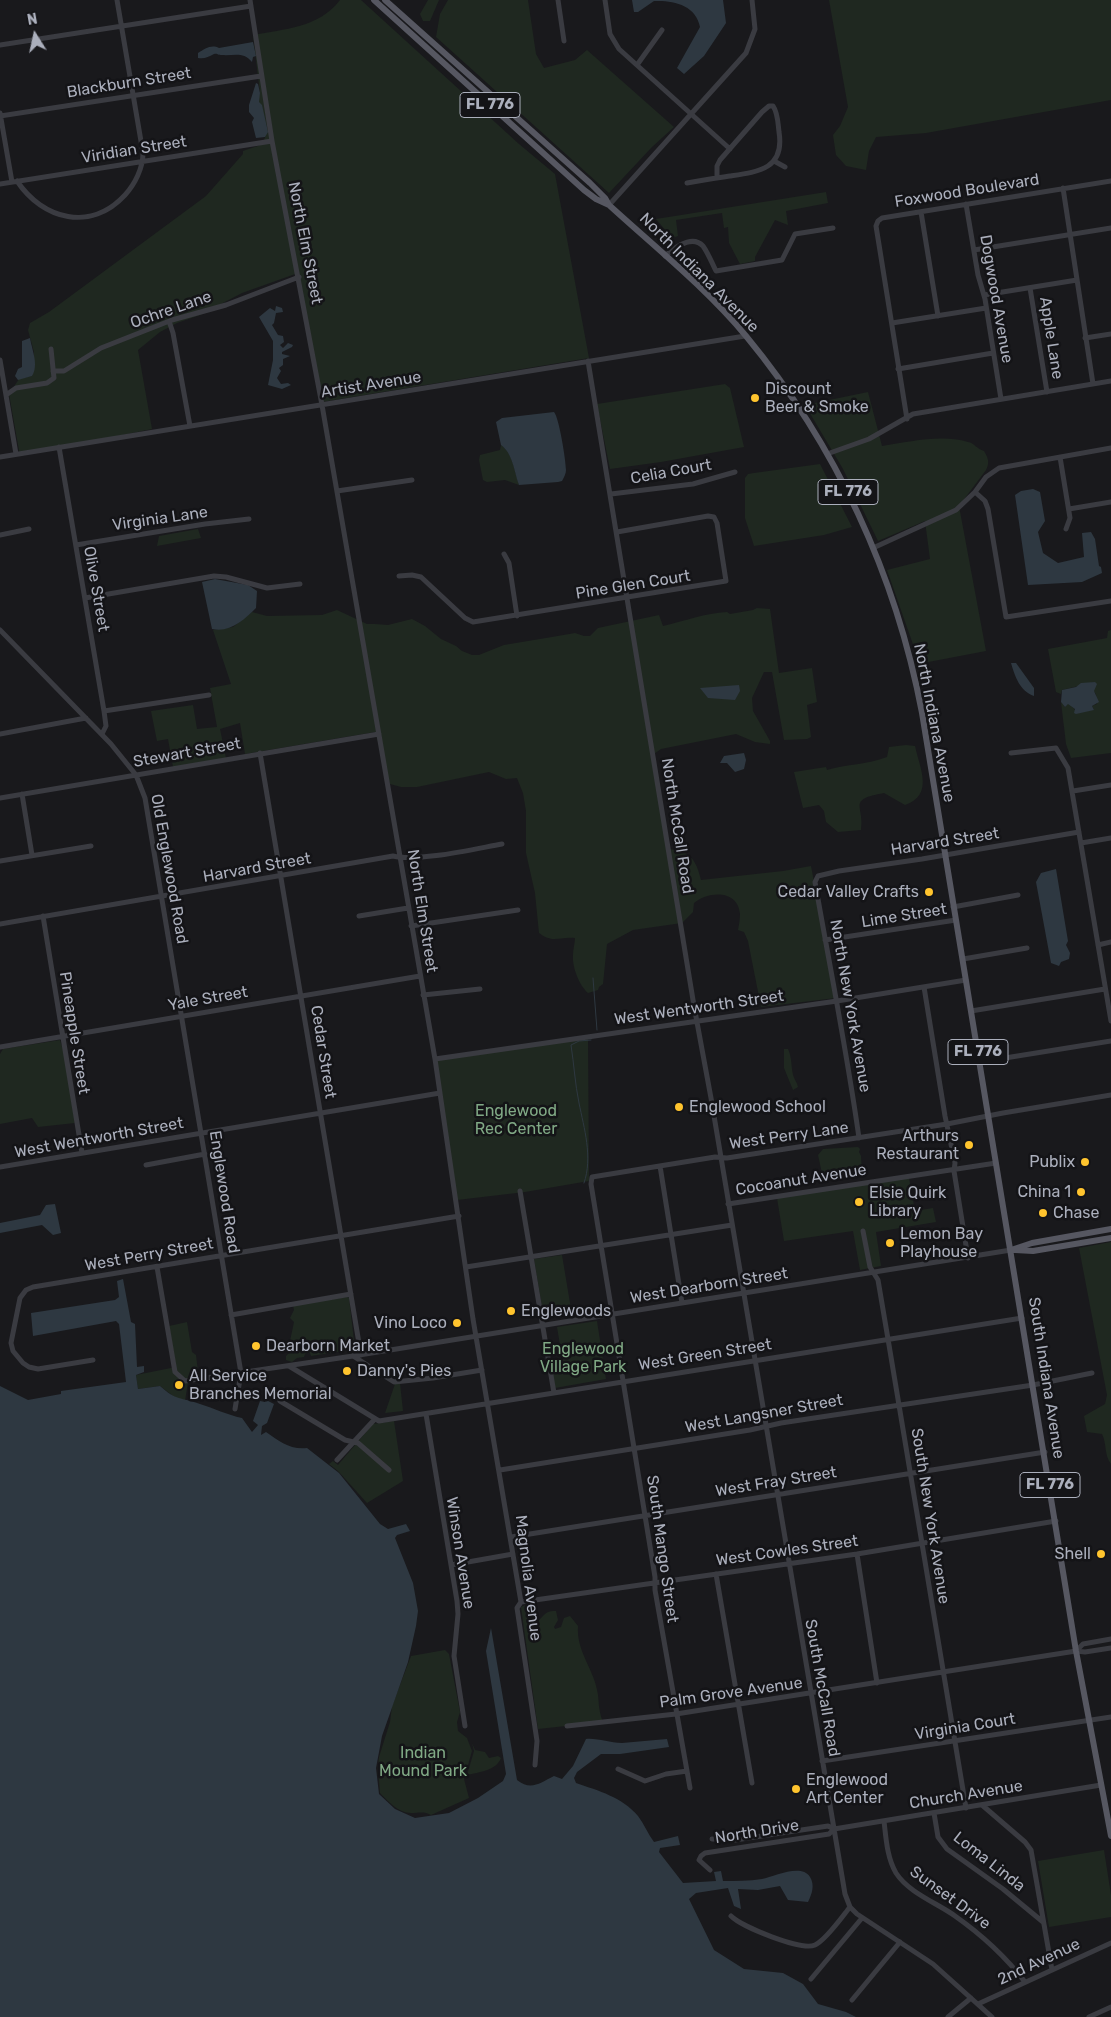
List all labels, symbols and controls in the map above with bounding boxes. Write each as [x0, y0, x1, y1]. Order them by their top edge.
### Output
north arrow [10, 10, 60, 60]
text: N [26, 10, 39, 29]
street label: Blackburn Street [65, 64, 193, 102]
road number: FL 776 [460, 92, 520, 118]
street label: Viridian Street [80, 132, 188, 168]
street label: Foxwood Boulevard [893, 170, 1041, 212]
street label: North Elm Street [284, 180, 326, 306]
street label: North Indiana Avenue [635, 209, 763, 337]
street label: Dogwood Avenue [975, 233, 1017, 365]
street label: Ochre Lane [128, 287, 214, 333]
street label: Apple Lane [1035, 295, 1067, 381]
street label: Artist Avenue [319, 368, 423, 402]
place label: Discount Beer & Smoke [765, 379, 869, 417]
marker: Discount Beer & Smoke [749, 392, 761, 404]
street label: Celia Court [629, 455, 713, 489]
road number: FL 776 [818, 480, 878, 504]
street label: Virginia Lane [111, 503, 209, 535]
street label: Olive Street [79, 545, 113, 633]
street label: Pine Glen Court [574, 566, 692, 604]
street label: North Indiana Avenue [909, 642, 959, 804]
street label: Stewart Street [132, 734, 242, 772]
street label: North McCall Road [657, 757, 697, 895]
street label: Old Englewood Road [146, 792, 192, 946]
street label: Harvard Street [890, 824, 1000, 860]
street label: North Elm Street [403, 848, 441, 974]
street label: Harvard Street [202, 849, 312, 887]
place label: Cedar Valley Crafts [778, 882, 919, 902]
marker: Cedar Valley Crafts [923, 886, 935, 898]
street label: Lime Street [860, 900, 948, 932]
street label: North New York Avenue [825, 918, 875, 1094]
street label: Pineapple Street [55, 970, 93, 1096]
street label: Yale Street [167, 983, 249, 1015]
street label: West Wentworth Street [613, 987, 785, 1029]
street label: Cedar Street [306, 1004, 340, 1100]
road number: FL 776 [948, 1040, 1008, 1064]
place label: Englewood School [689, 1097, 826, 1117]
park label: Englewood Rec Center [475, 1101, 557, 1139]
marker: Englewood School [673, 1101, 685, 1113]
street label: West Wentworth Street [13, 1114, 185, 1162]
street label: West Perry Lane [728, 1118, 850, 1154]
place label: Arthurs Restaurant [876, 1126, 959, 1164]
street label: Englewood Road [205, 1129, 243, 1255]
marker: Arthurs Restaurant [963, 1139, 975, 1151]
place label: Publix [1029, 1152, 1075, 1172]
marker: Publix [1079, 1156, 1091, 1168]
street label: Cocoanut Avenue [734, 1160, 868, 1200]
place label: China 1 [1017, 1182, 1071, 1202]
place label: Elsie Quirk Library [869, 1183, 946, 1221]
marker: China 1 [1075, 1186, 1087, 1198]
marker: Elsie Quirk Library [853, 1196, 865, 1208]
place label: Chase [1053, 1203, 1099, 1223]
marker: Chase [1037, 1207, 1049, 1219]
place label: Lemon Bay Playhouse [900, 1224, 983, 1262]
street label: West Perry Street [83, 1234, 215, 1276]
marker: Lemon Bay Playhouse [884, 1237, 896, 1249]
street label: West Dearborn Street [629, 1264, 789, 1308]
street label: South Indiana Avenue [1024, 1296, 1068, 1460]
place label: Englewoods [521, 1301, 611, 1321]
marker: Englewoods [505, 1305, 517, 1317]
place label: Vino Loco [374, 1313, 447, 1333]
marker: Vino Loco [451, 1317, 463, 1329]
street label: West Green Street [637, 1335, 773, 1375]
place label: Dearborn Market [266, 1336, 390, 1356]
park label: Englewood Village Park [540, 1339, 626, 1377]
marker: Dearborn Market [250, 1340, 262, 1352]
place label: Danny's Pies [357, 1361, 451, 1381]
marker: Danny's Pies [341, 1365, 353, 1377]
place label: All Service Branches Memorial [189, 1366, 332, 1404]
marker: All Service Branches Memorial [173, 1379, 185, 1391]
street label: West Langsner Street [684, 1391, 844, 1437]
street label: South New York Avenue [907, 1427, 953, 1605]
street label: West Fray Street [714, 1463, 838, 1501]
road number: FL 776 [1020, 1472, 1080, 1498]
street label: South Mango Street [642, 1474, 682, 1624]
street label: Winson Avenue [442, 1496, 478, 1610]
street label: Magnolia Avenue [511, 1514, 545, 1642]
street label: West Cowles Street [715, 1532, 859, 1570]
place label: Shell [1055, 1544, 1091, 1564]
marker: Shell [1095, 1548, 1107, 1560]
street label: South McCall Road [800, 1618, 844, 1758]
street label: Palm Grove Avenue [658, 1673, 804, 1713]
street label: Virginia Court [913, 1710, 1017, 1744]
park label: Indian Mound Park [379, 1743, 467, 1781]
place label: Englewood Art Center [806, 1770, 888, 1808]
street label: Church Avenue [908, 1777, 1024, 1813]
marker: Englewood Art Center [790, 1783, 802, 1795]
street label: North Drive [714, 1816, 800, 1848]
street label: Loma Linda [949, 1828, 1029, 1896]
street label: Sunset Drive [906, 1862, 994, 1934]
street label: 2nd Avenue [995, 1935, 1083, 1989]

